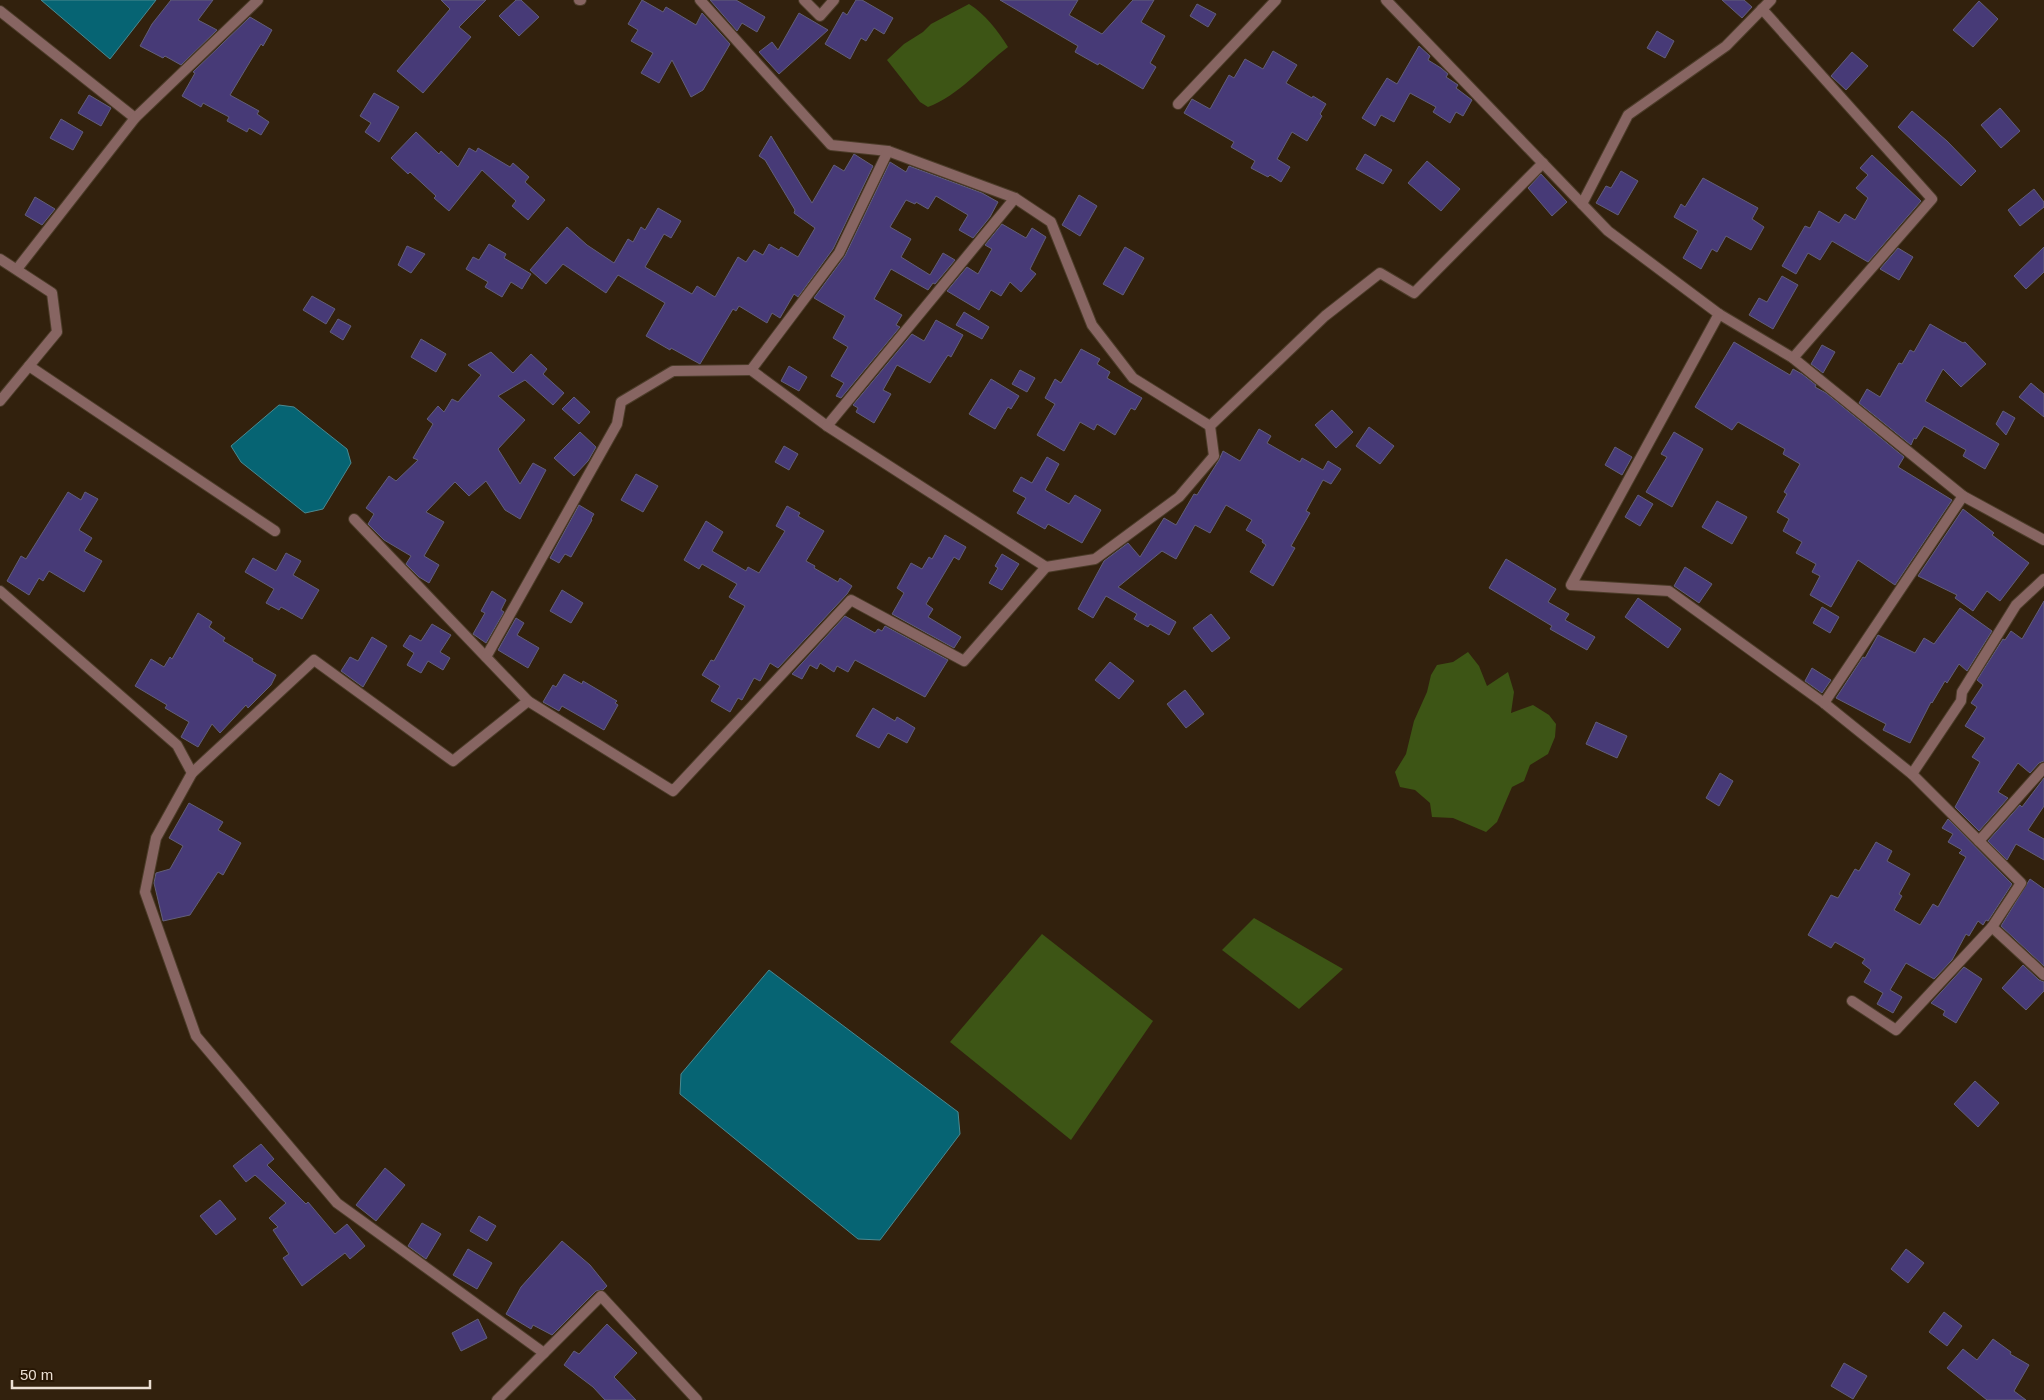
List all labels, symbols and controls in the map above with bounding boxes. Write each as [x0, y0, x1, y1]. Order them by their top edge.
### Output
scale bar [12, 1358, 150, 1390]
text: 50 m [20, 1366, 53, 1383]

